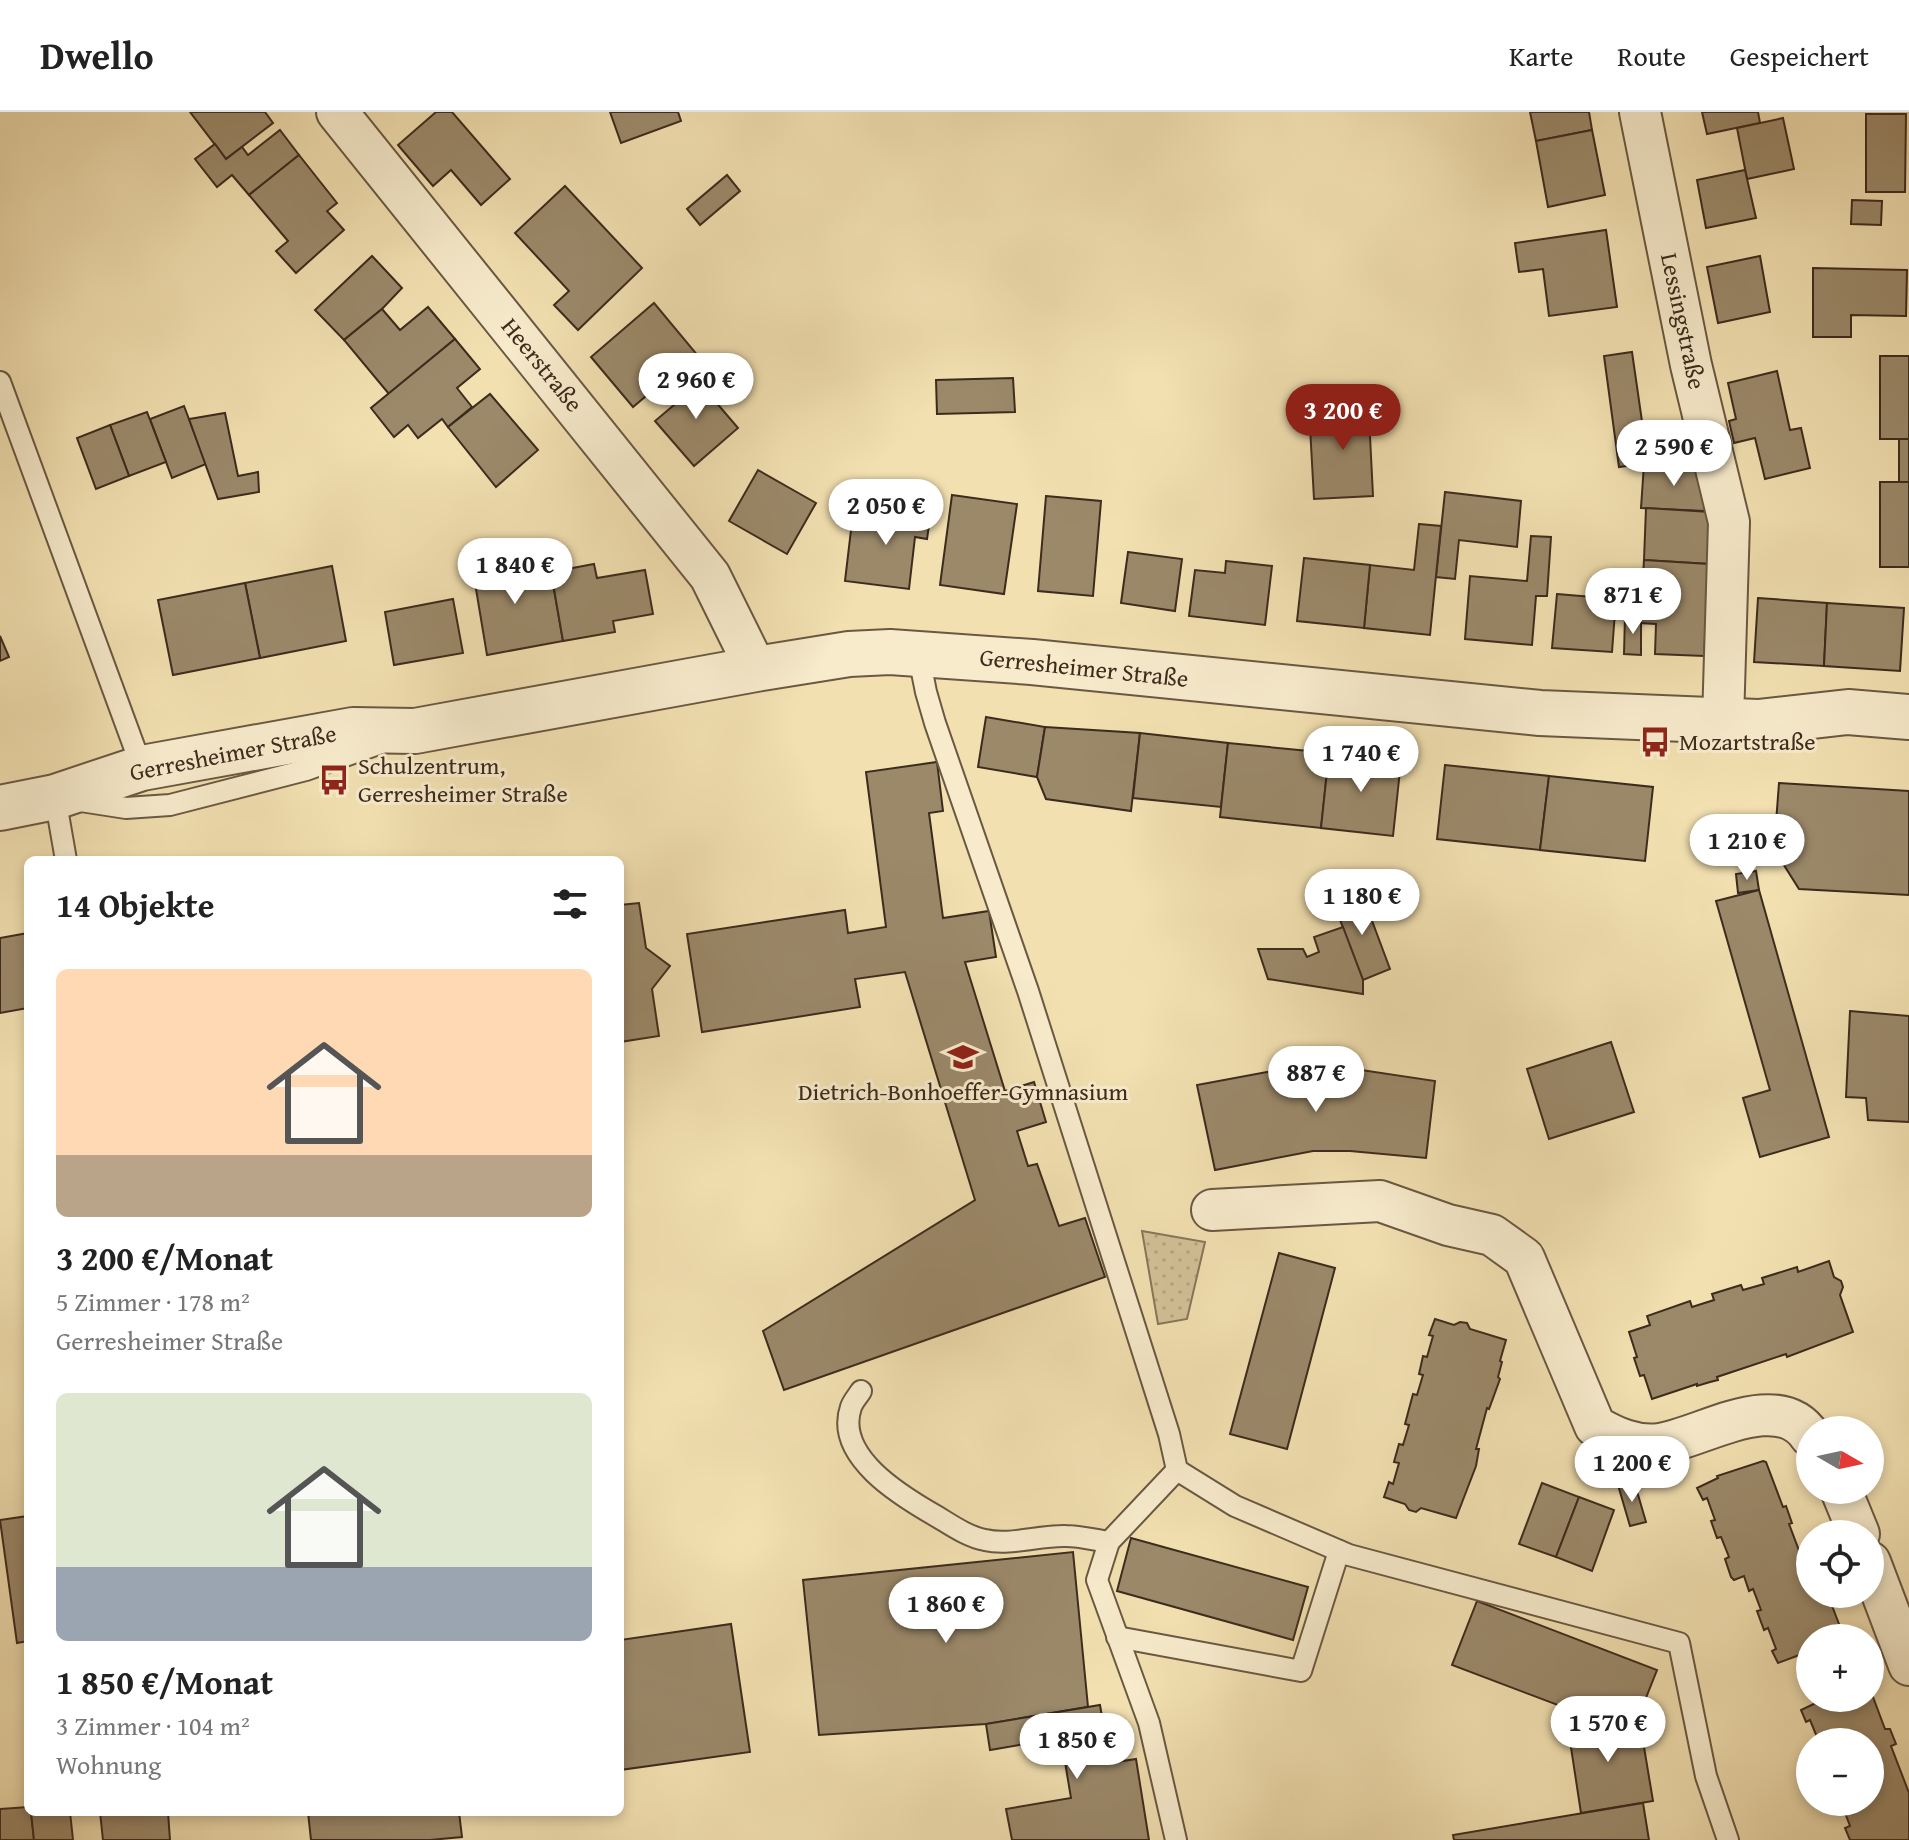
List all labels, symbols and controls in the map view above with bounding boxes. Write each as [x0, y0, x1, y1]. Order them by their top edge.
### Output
text: Dwello [40, 27, 154, 83]
text: Karte [1509, 35, 1573, 76]
text: Route [1617, 35, 1686, 76]
text: Gespeichert [1730, 35, 1869, 76]
street label: Lessingstraße [1652, 250, 1715, 392]
street label: Heerstraße [493, 310, 591, 419]
pin: 2 960 € [622, 353, 770, 421]
text: 2 960 € [657, 359, 735, 398]
pin: 3 200 € [1269, 384, 1417, 452]
text: 3 200 € [1304, 390, 1382, 429]
pin: 2 590 € [1600, 420, 1748, 488]
text: 2 590 € [1635, 426, 1713, 465]
pin: 2 050 € [812, 479, 960, 547]
text: 2 050 € [847, 485, 925, 524]
pin: 1 840 € [441, 538, 589, 606]
text: 1 840 € [476, 544, 554, 583]
pin: 871 € [1577, 568, 1689, 636]
text: 871 € [1603, 574, 1663, 613]
street label: Gerresheimer Straße [978, 639, 1190, 696]
street label: Gerresheimer Straße [127, 715, 339, 790]
place label: Mozartstraße [1679, 724, 1815, 759]
bus stop icon: Mozartstraße [1638, 725, 1672, 759]
pin: 1 740 € [1287, 726, 1435, 794]
text: 1 740 € [1322, 732, 1400, 771]
place label: Schulzentrum, Gerresheimer Straße [358, 748, 568, 811]
bus stop icon: Schulzentrum, Gerresheimer Straße [317, 763, 351, 797]
pin: 1 210 € [1673, 814, 1821, 882]
text: 1 210 € [1708, 820, 1786, 859]
pin: 1 180 € [1288, 869, 1436, 937]
text: 1 180 € [1323, 875, 1401, 914]
text: 14 Objekte [56, 880, 214, 929]
icon: filters [548, 882, 592, 926]
icon: home [252, 1021, 396, 1165]
school or university icon: Dietrich-Bonhoeffer-Gymnasium [946, 1040, 980, 1074]
pin: 887 € [1260, 1046, 1372, 1114]
text: 887 € [1286, 1052, 1346, 1091]
place label: Dietrich-Bonhoeffer-Gymnasium [798, 1074, 1128, 1109]
text: 3 200 €/Monat [56, 1233, 273, 1282]
text: 5 Zimmer · 178 m² [56, 1282, 250, 1321]
text: Gerresheimer Straße [56, 1321, 283, 1360]
north arrow [1796, 1416, 1884, 1504]
map controls [1796, 1416, 1884, 1816]
pin: 1 200 € [1558, 1436, 1706, 1504]
text: 1 200 € [1593, 1442, 1671, 1481]
icon: home [252, 1445, 396, 1589]
button: locate [1796, 1520, 1884, 1608]
pin: 1 860 € [872, 1577, 1020, 1645]
text: 1 860 € [907, 1583, 985, 1622]
button: + [1796, 1624, 1884, 1712]
text: 1 850 €/Monat [56, 1657, 273, 1706]
pin: 1 570 € [1534, 1696, 1682, 1764]
text: 1 570 € [1569, 1702, 1647, 1741]
text: 3 Zimmer · 104 m² [56, 1706, 250, 1745]
pin: 1 850 € [1003, 1713, 1151, 1781]
text: 1 850 € [1038, 1719, 1116, 1758]
button: − [1796, 1728, 1884, 1816]
text: Wohnung [56, 1745, 161, 1784]

